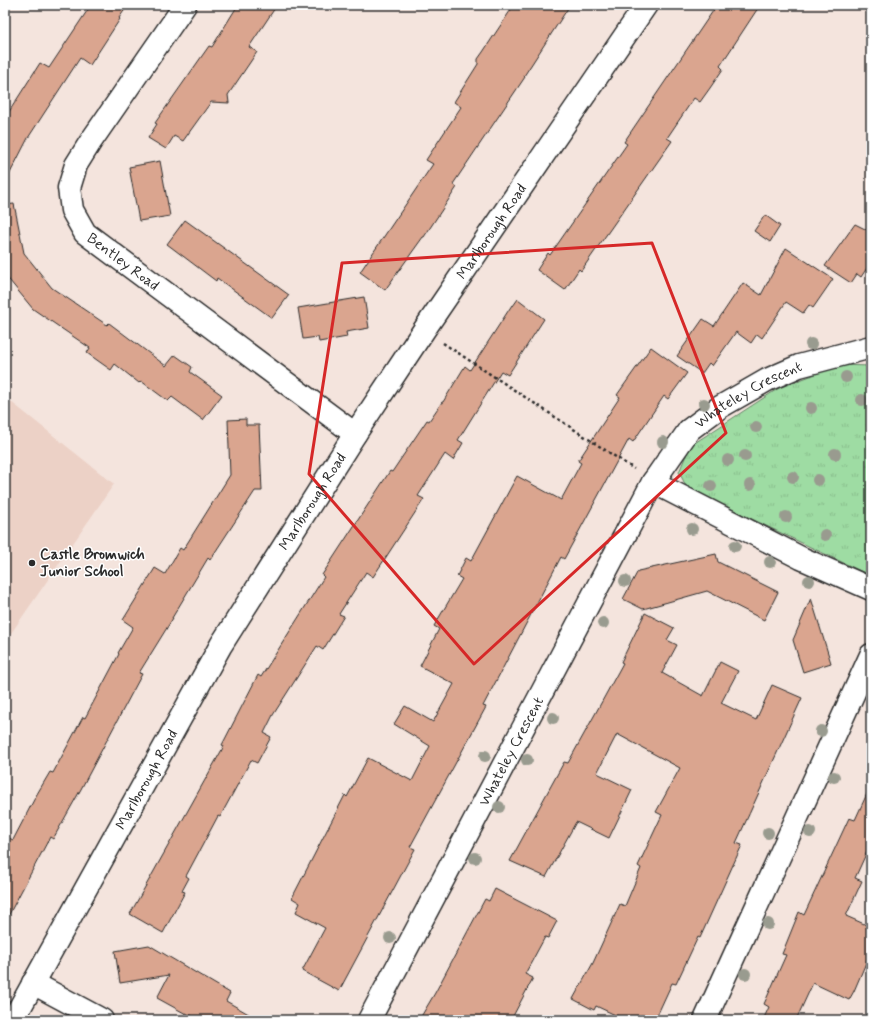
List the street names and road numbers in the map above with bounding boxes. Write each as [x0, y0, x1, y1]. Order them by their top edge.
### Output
street label: Marlborough Road [452, 180, 532, 284]
street label: Bentley Road [82, 229, 163, 296]
street label: Whateley Crescent [691, 357, 806, 434]
street label: Marlborough Road [275, 449, 352, 554]
street label: Whateley Crescent [475, 693, 549, 810]
street label: Marlborough Road [111, 726, 183, 834]

